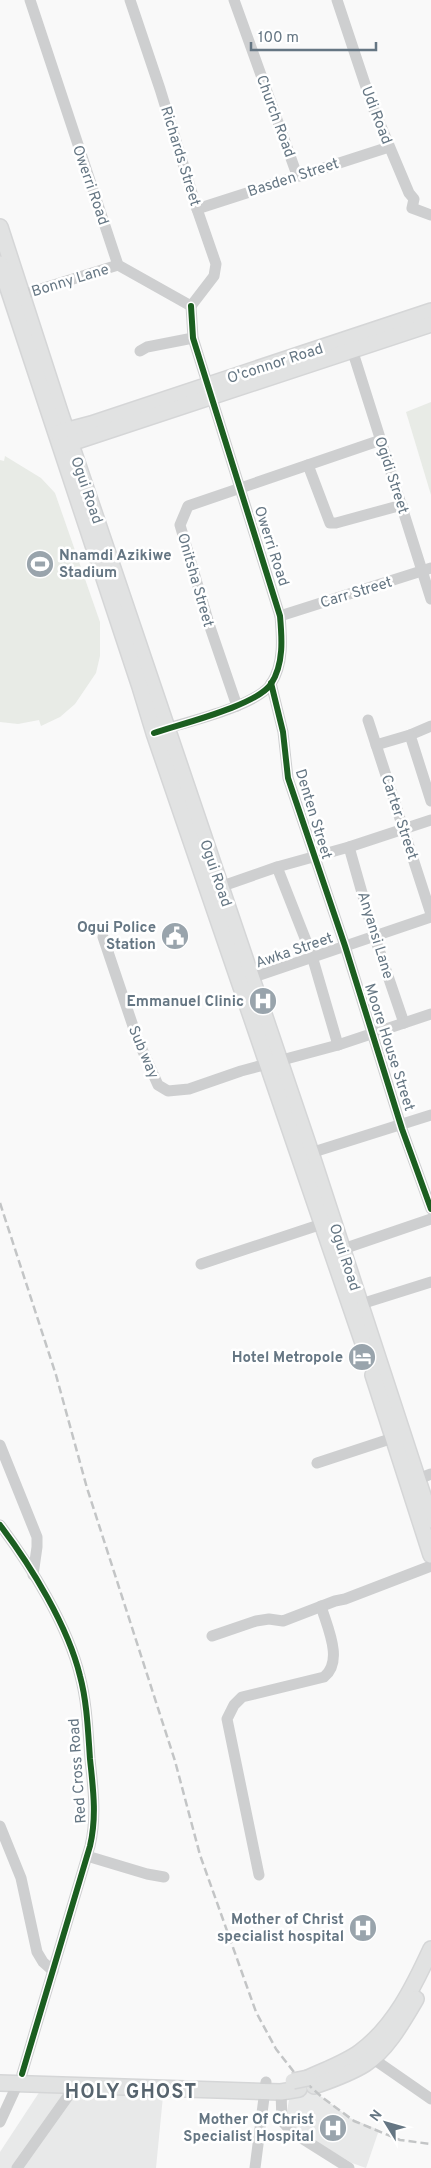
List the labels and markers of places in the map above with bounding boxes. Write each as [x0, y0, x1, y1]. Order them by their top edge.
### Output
place label: Nnamdi Azikiwe Stadium [59, 547, 172, 583]
sports icon: Nnamdi Azikiwe Stadium [25, 549, 55, 579]
place label: Ogui Police Station [77, 919, 156, 955]
public building icon: Ogui Police Station [160, 921, 190, 951]
hospital icon: Emmanuel Clinic [248, 986, 278, 1016]
place label: Emmanuel Clinic [126, 993, 244, 1012]
hotel icon: Hotel Metropole [347, 1342, 377, 1372]
place label: Hotel Metropole [232, 1349, 343, 1368]
place label: Mother of Christ specialist hospital [217, 1911, 344, 1947]
hospital icon: Mother of Christ specialist hospital [348, 1913, 378, 1943]
place label: Mother Of Christ Specialist Hospital [183, 2111, 314, 2147]
hospital icon: Mother Of Christ Specialist Hospital [318, 2113, 348, 2143]

